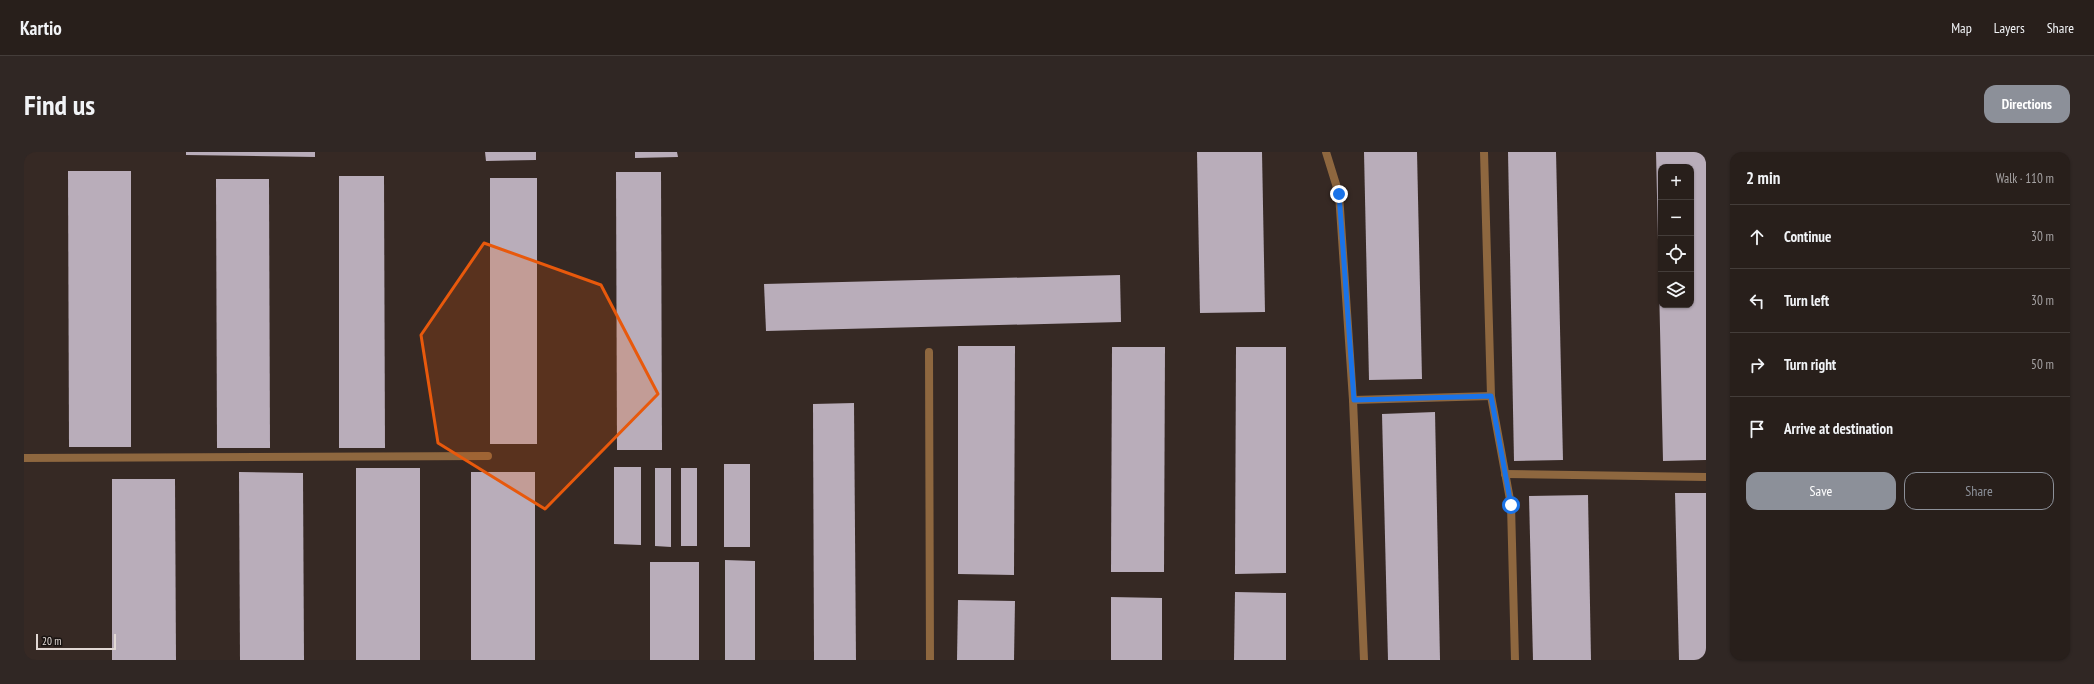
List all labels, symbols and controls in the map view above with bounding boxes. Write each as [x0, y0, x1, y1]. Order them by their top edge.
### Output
text: Kartio [20, 16, 62, 40]
text: Map [1951, 19, 1972, 37]
text: Layers [1994, 19, 2025, 37]
text: Share [2047, 19, 2074, 37]
button: Directions [1984, 85, 2070, 123]
text: Find us [24, 86, 95, 123]
map controls [1658, 164, 1694, 308]
button: + [1658, 164, 1694, 200]
text: 2 min [1746, 167, 1780, 189]
text: Walk · 110 m [1996, 170, 2054, 187]
route end [1330, 185, 1348, 203]
button: − [1658, 200, 1694, 236]
icon: ahead [1746, 226, 1768, 248]
text: Continue [1784, 227, 1831, 246]
text: 30 m [2031, 228, 2054, 245]
button: locate [1658, 236, 1694, 272]
button: layers [1658, 272, 1694, 308]
icon: left [1746, 290, 1768, 312]
text: Turn left [1784, 291, 1829, 310]
text: 30 m [2031, 292, 2054, 309]
icon: right [1746, 354, 1768, 376]
text: Turn right [1784, 355, 1836, 374]
text: 50 m [2031, 356, 2054, 373]
icon: arrive [1746, 418, 1768, 440]
text: Arrive at destination [1784, 419, 1893, 438]
button: Save [1746, 472, 1896, 510]
button: Share [1904, 472, 2054, 510]
route start [1502, 496, 1520, 514]
scale bar [36, 632, 116, 651]
text: 20 m [42, 634, 61, 648]

